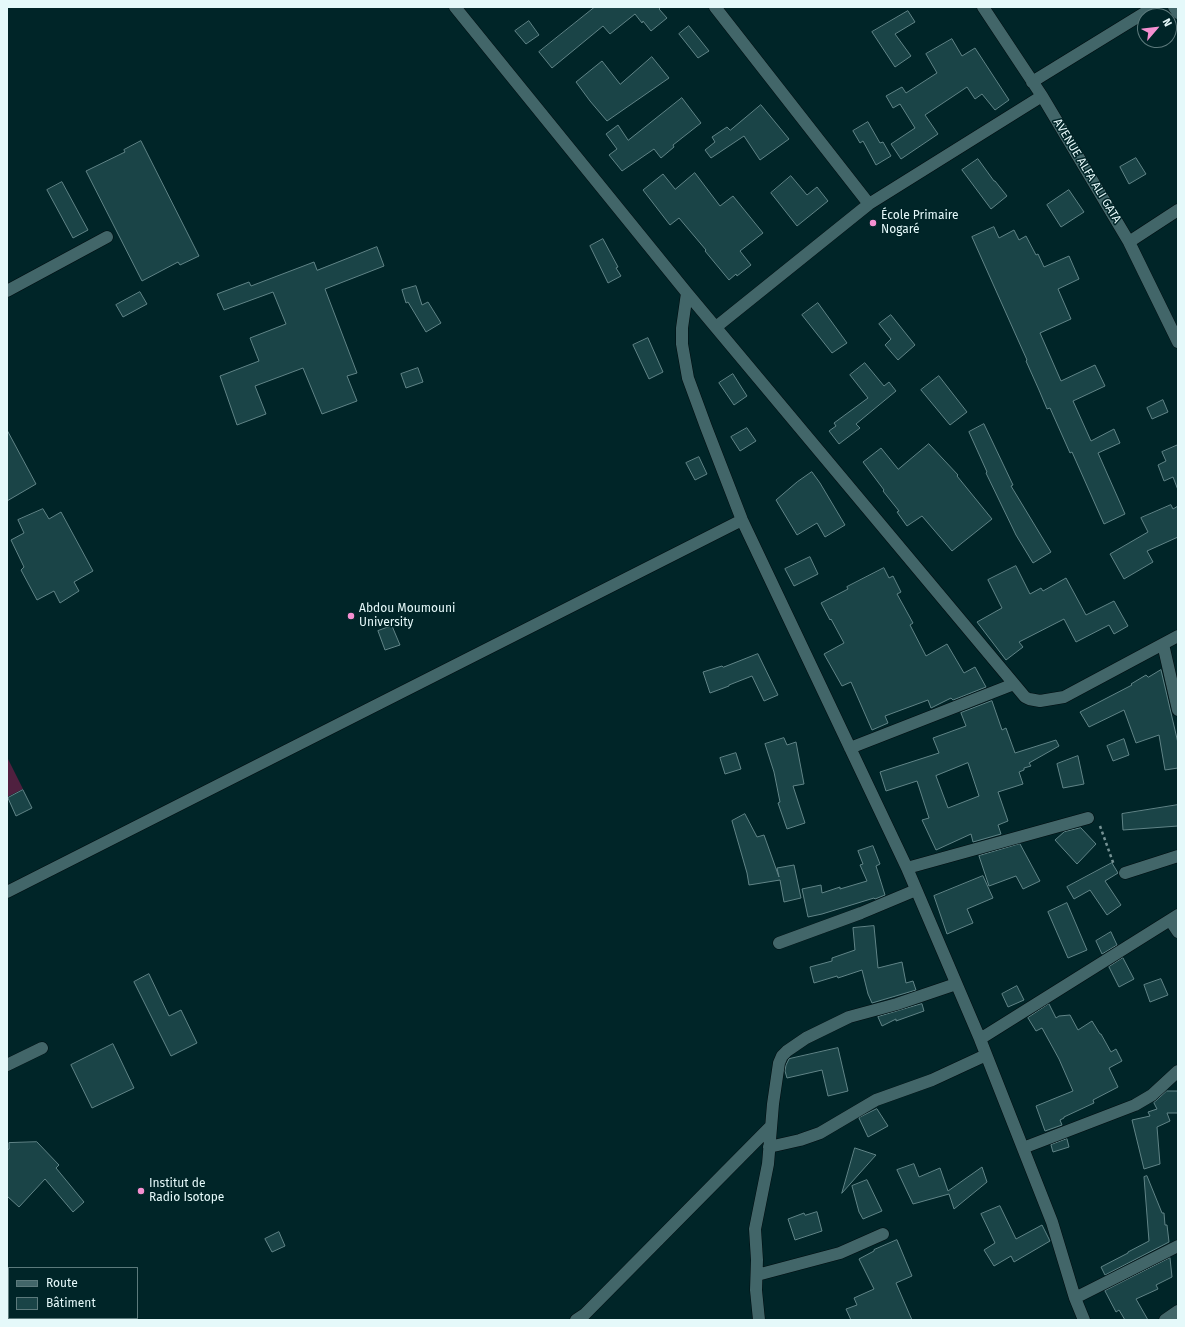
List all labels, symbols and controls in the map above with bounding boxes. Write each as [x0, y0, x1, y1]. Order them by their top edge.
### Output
north arrow [1137, 8, 1177, 48]
text: N [1160, 16, 1175, 29]
street label: AVENUE ALFA ALI GATA [1050, 116, 1124, 226]
place label: École Primaire Nogaré [881, 209, 959, 237]
marker: École Primaire Nogaré [868, 218, 878, 228]
place label: Abdou Moumouni University [359, 602, 455, 630]
marker: Abdou Moumouni University [346, 611, 356, 621]
place label: Institut de Radio Isotope [149, 1177, 224, 1205]
marker: Institut de Radio Isotope [136, 1186, 146, 1196]
legend [8, 1267, 138, 1319]
text: Route [46, 1276, 78, 1290]
text: Bâtiment [46, 1296, 96, 1310]

